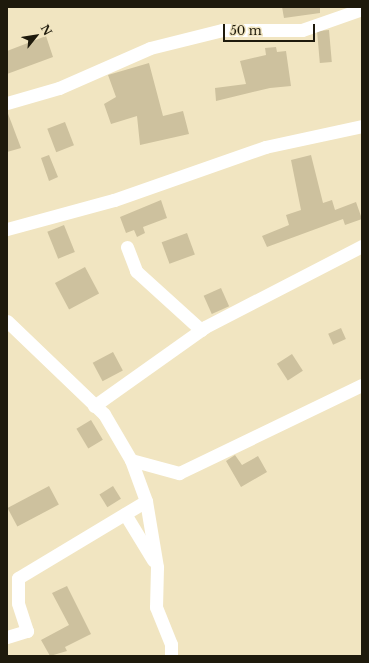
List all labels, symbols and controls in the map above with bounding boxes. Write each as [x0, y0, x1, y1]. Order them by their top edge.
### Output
north arrow [16, 16, 56, 56]
scale bar [225, 16, 317, 42]
text: N [38, 22, 55, 38]
text: 50 m [230, 23, 262, 38]

